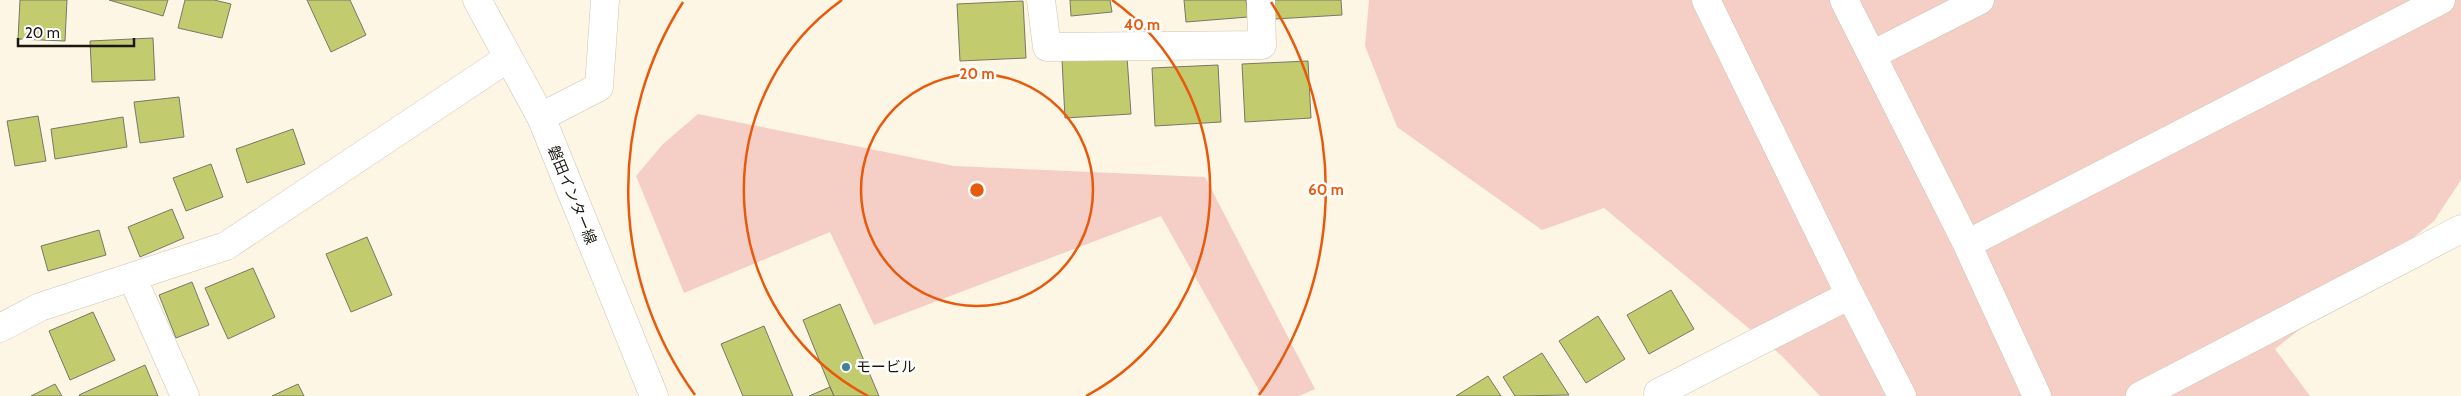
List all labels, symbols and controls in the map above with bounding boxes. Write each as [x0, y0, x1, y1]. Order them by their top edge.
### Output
scale bar [18, 15, 134, 47]
text: 40 m [1124, 16, 1160, 34]
text: 20 m [25, 24, 60, 42]
text: 20 m [960, 65, 994, 83]
street label: 磐田インター線 [544, 143, 600, 247]
centre of rings [968, 181, 986, 199]
text: 60 m [1308, 181, 1344, 199]
place label: モービル [856, 358, 916, 376]
marker: モービル [840, 361, 852, 373]

